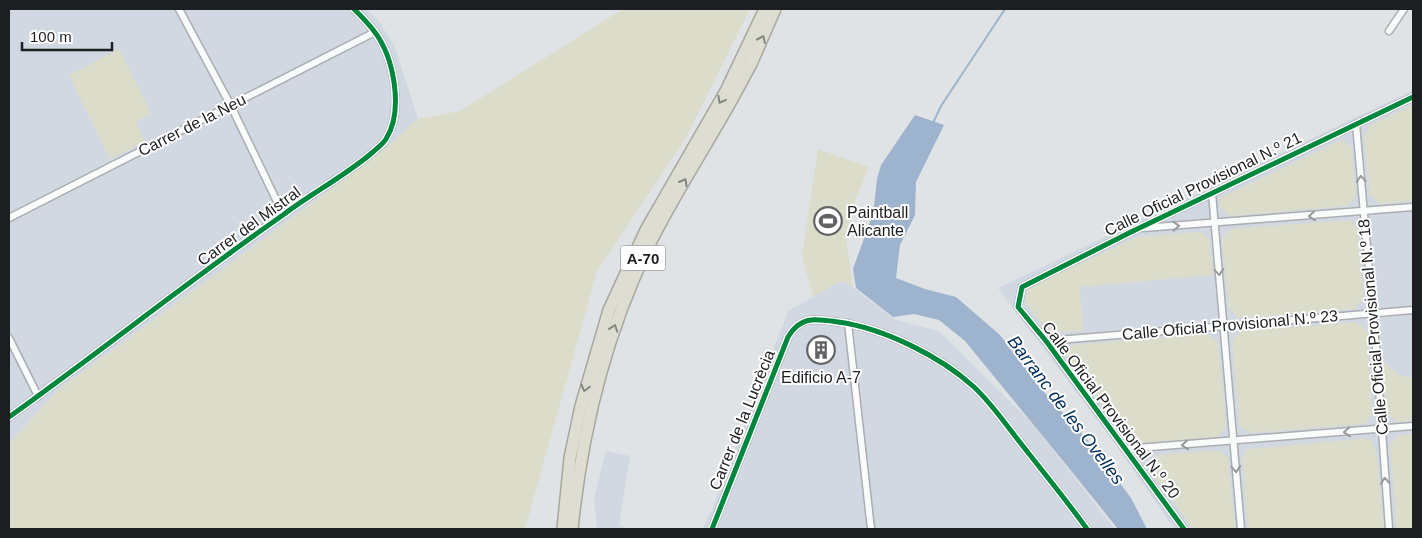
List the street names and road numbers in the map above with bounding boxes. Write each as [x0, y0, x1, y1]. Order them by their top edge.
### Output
street label: Carrer de la Neu [135, 91, 249, 159]
street label: Calle Oficial Provisional N.º 21 [1102, 129, 1304, 239]
street label: Carrer del Mistral [194, 183, 304, 269]
street label: Calle Oficial Provisional N.º 18 [1355, 218, 1391, 436]
road number: A-70 [620, 246, 666, 270]
street label: Calle Oficial Provisional N.º 23 [1121, 307, 1339, 343]
street label: Calle Oficial Provisional N.º 20 [1039, 318, 1183, 502]
street label: Carrer de la Lucrècia [706, 347, 778, 492]

